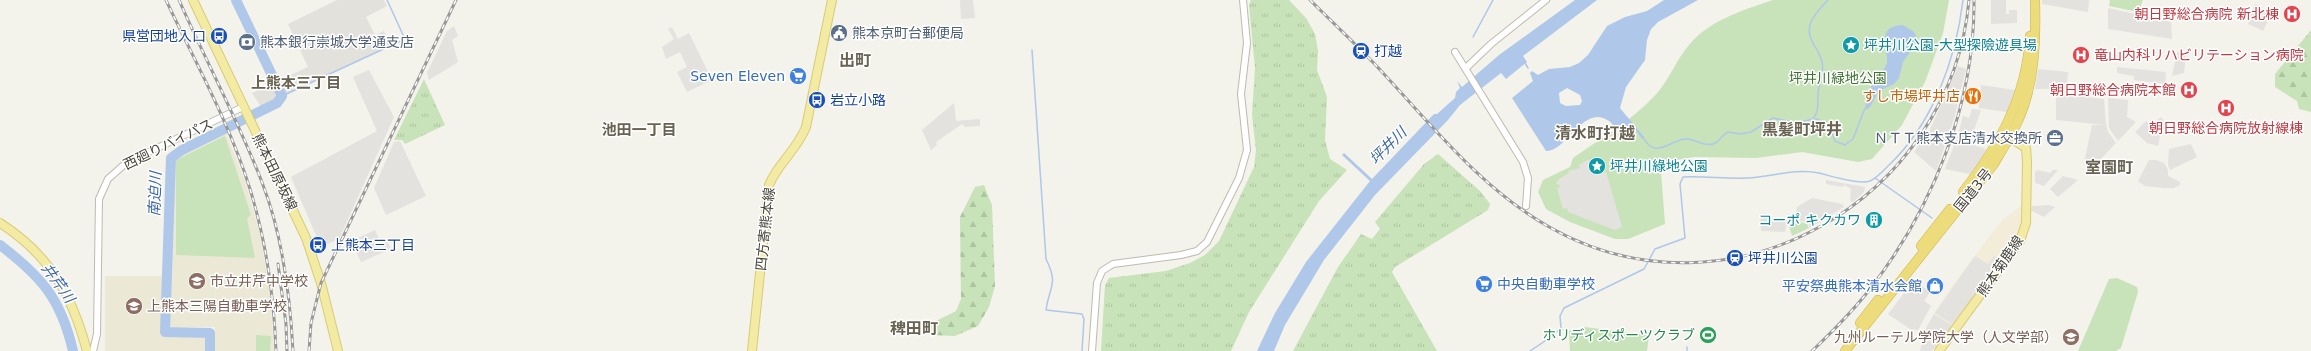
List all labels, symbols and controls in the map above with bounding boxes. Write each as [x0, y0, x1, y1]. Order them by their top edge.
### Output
hospital icon: 朝日野総合病院 新北棟 [2282, 4, 2302, 24]
place label: 朝日野総合病院 新北棟 [2135, 6, 2279, 22]
public building icon: 熊本京町台郵便局 [829, 23, 849, 43]
place label: 熊本京町台郵便局 [852, 25, 964, 41]
bus stop icon: 県営団地入口 [209, 26, 229, 46]
place label: 県営団地入口 [122, 28, 206, 44]
bank icon: 熊本銀行崇城大学通支店 [237, 32, 257, 52]
place label: 熊本銀行崇城大学通支店 [260, 34, 414, 50]
place icon: 坪井川公園-大型探險遊具場 [1841, 35, 1861, 55]
place label: 坪井川公園-大型探險遊具場 [1864, 37, 2037, 53]
station icon: 打越 [1351, 41, 1371, 61]
place label: 打越 [1374, 43, 1402, 59]
hospital icon: 竜山内科リハビリテーション病院 [2071, 45, 2091, 65]
place label: 竜山内科リハビリテーション病院 [2094, 47, 2304, 63]
district label: 出町 [839, 51, 871, 70]
supermarket icon: Seven Eleven [788, 66, 808, 86]
place label: Seven Eleven [690, 68, 785, 84]
park label: 坪井川緑地公園 [1789, 70, 1887, 86]
district label: 上熊本三丁目 [251, 74, 341, 92]
hospital icon: 朝日野総合病院本館 [2179, 80, 2199, 100]
place label: 朝日野総合病院本館 [2050, 82, 2176, 98]
restaurant icon: すし市場坪井店 [1963, 86, 1983, 106]
place label: すし市場坪井店 [1862, 88, 1960, 104]
bus stop icon: 岩立小路 [807, 90, 827, 110]
place label: 岩立小路 [830, 92, 886, 108]
hospital icon: 朝日野総合病院放射線棟 [2216, 98, 2236, 118]
street label: 西廻りバイパス [121, 115, 215, 173]
district label: 黒髪町坪井 [1762, 120, 1842, 139]
place label: 朝日野総合病院放射線棟 [2149, 120, 2303, 136]
district label: 池田一丁目 [601, 121, 677, 139]
water label: 坪井川 [1366, 122, 1412, 168]
district label: 清水町打越 [1555, 124, 1635, 143]
office icon: ＮＴＴ熊本支店清水交換所 [2045, 128, 2065, 148]
place label: ＮＴＴ熊本支店清水交換所 [1874, 130, 2042, 146]
street label: 熊本田原坂線 [249, 131, 301, 213]
place icon: 坪井川綠地公園 [1587, 156, 1607, 176]
place label: 坪井川綠地公園 [1610, 158, 1708, 174]
district label: 室園町 [2085, 158, 2133, 177]
street label: 国道3号 [1951, 165, 1995, 215]
water label: 南迫川 [145, 169, 165, 217]
street label: 四方寄熊本線 [753, 186, 777, 272]
building icon: コーポ キクカワ [1864, 210, 1884, 230]
place label: コーポ キクカワ [1759, 212, 1861, 228]
street label: 熊本菊鹿線 [1974, 233, 2026, 299]
bus stop icon: 上熊本三丁目 [308, 235, 328, 255]
place label: 上熊本三丁目 [331, 237, 415, 253]
station icon: 坪井川公園 [1725, 248, 1745, 268]
place label: 坪井川公園 [1748, 250, 1818, 266]
water label: 井芹川 [37, 260, 80, 308]
school or university icon: 市立井芹中学校 [187, 271, 207, 291]
place label: 市立井芹中学校 [210, 273, 308, 289]
supermarket icon: 中央自動車学校 [1474, 274, 1494, 294]
place label: 中央自動車学校 [1497, 276, 1595, 292]
shop icon: 平安祭典熊本清水会館 [1925, 276, 1945, 296]
place label: 平安祭典熊本清水会館 [1782, 278, 1922, 294]
school or university icon: 上熊本三陽自動車学校 [124, 296, 144, 316]
place label: 上熊本三陽自動車学校 [147, 298, 287, 314]
district label: 稗田町 [890, 319, 938, 338]
sports icon: ホリディスポーツクラブ [1698, 325, 1718, 345]
place label: ホリディスポーツクラブ [1542, 327, 1695, 343]
school or university icon: 九州ルーテル学院大学（人文学部） [2061, 327, 2081, 347]
place label: 九州ルーテル学院大学（人文学部） [1834, 329, 2058, 345]

